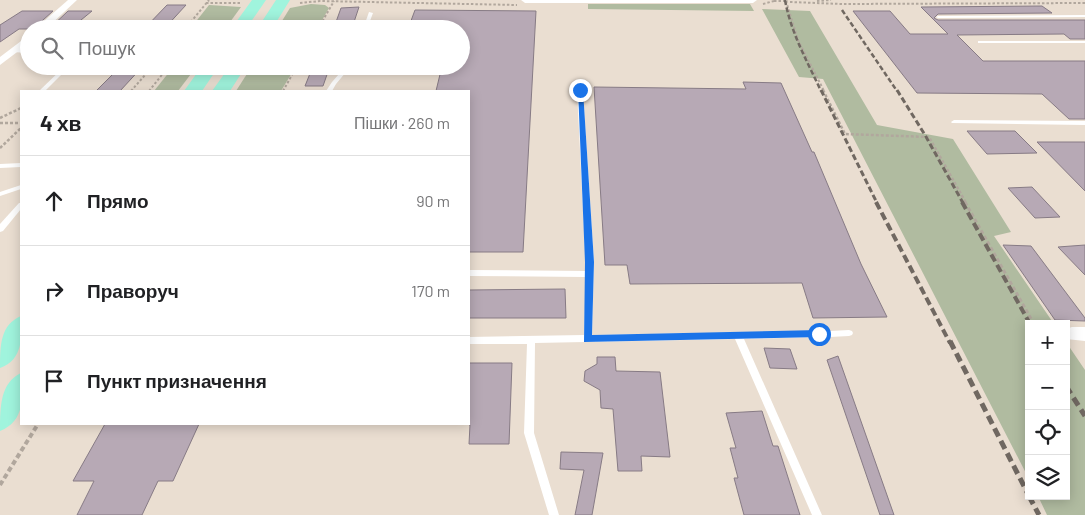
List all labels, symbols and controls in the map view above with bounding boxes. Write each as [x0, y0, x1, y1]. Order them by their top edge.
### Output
search box [20, 20, 470, 75]
icon: search [38, 34, 66, 62]
text: Пошук [78, 36, 135, 59]
route end [569, 79, 592, 102]
text: 4 хв [40, 110, 82, 135]
text: Пішки · 260 m [354, 113, 450, 132]
icon: ahead [40, 187, 68, 215]
text: Прямо [87, 189, 149, 212]
text: 90 m [416, 191, 450, 210]
icon: right [40, 277, 68, 305]
text: Праворуч [87, 279, 179, 302]
text: 170 m [411, 281, 450, 300]
map controls [1025, 320, 1070, 500]
button: + [1025, 320, 1070, 365]
route start [808, 323, 831, 346]
button: − [1025, 365, 1070, 410]
icon: arrive [40, 367, 68, 395]
text: Пункт призначення [87, 369, 267, 392]
button: locate [1025, 410, 1070, 455]
button: layers [1025, 455, 1070, 500]

